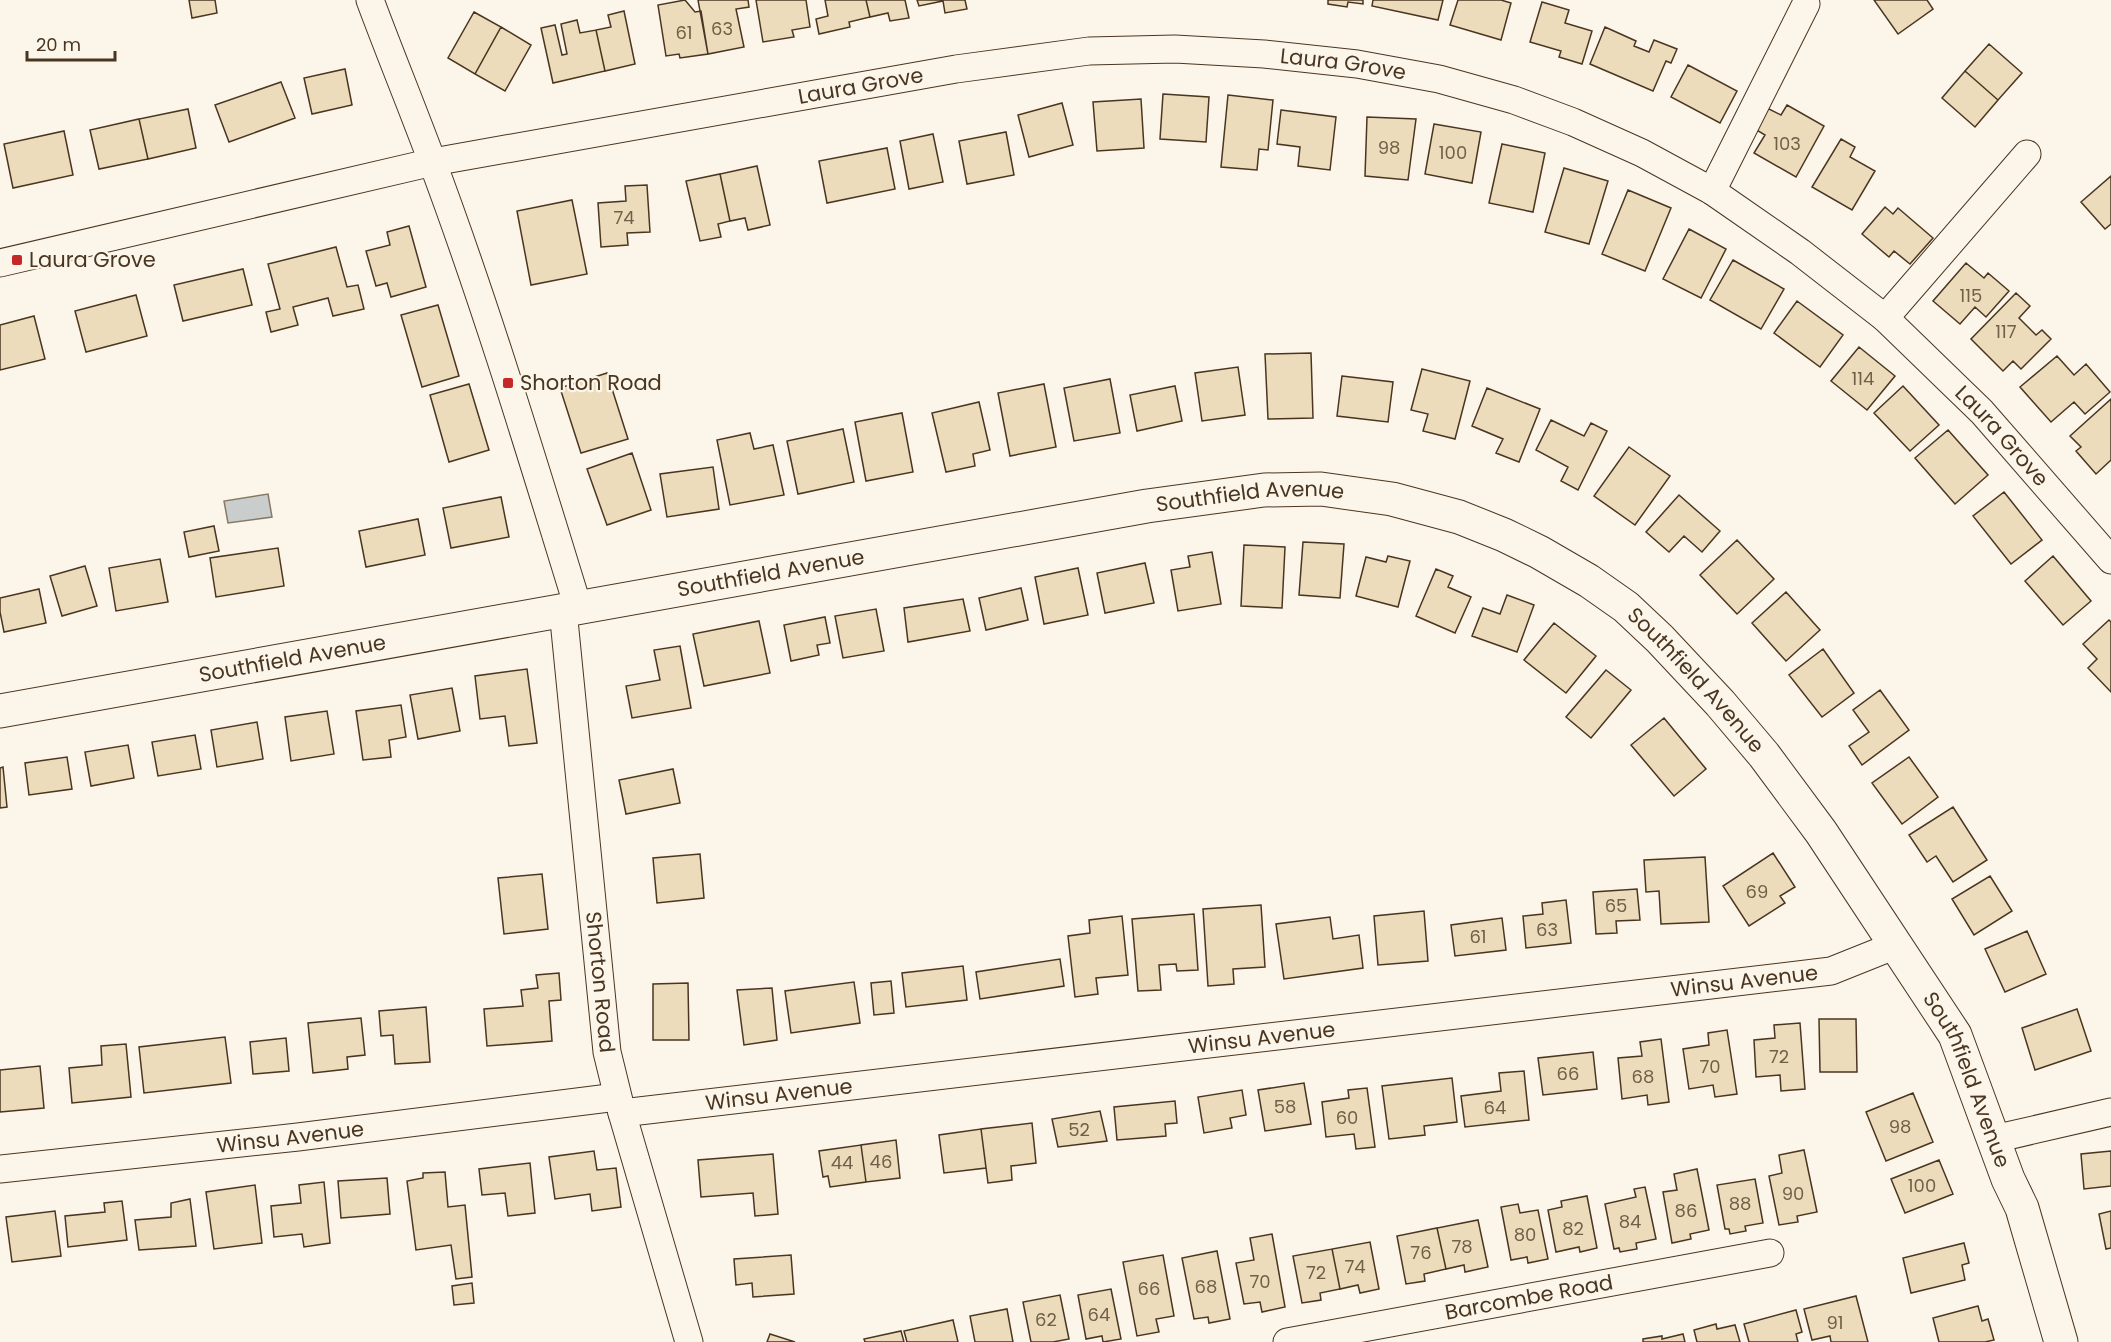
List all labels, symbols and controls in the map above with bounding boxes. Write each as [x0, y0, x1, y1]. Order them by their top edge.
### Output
house number: 63 [711, 16, 733, 41]
house number: 61 [675, 20, 693, 45]
scale bar [27, 24, 116, 62]
text: 20 m [36, 32, 81, 57]
street label: Laura Grove [1279, 41, 1409, 87]
street label: Laura Grove [796, 60, 926, 111]
house number: 103 [1773, 131, 1801, 156]
house number: 98 [1378, 135, 1400, 160]
house number: 100 [1439, 140, 1467, 165]
house number: 74 [613, 205, 635, 230]
place label: Laura Grove [29, 245, 156, 274]
marker: Laura Grove [10, 253, 24, 267]
house number: 115 [1960, 283, 1982, 308]
house number: 117 [1995, 319, 2017, 344]
house number: 114 [1852, 366, 1874, 391]
place label: Shorton Road [520, 368, 662, 397]
marker: Shorton Road [501, 376, 515, 390]
street label: Laura Grove [1949, 379, 2055, 492]
street label: Southfield Avenue [1154, 474, 1346, 519]
street label: Southfield Avenue [675, 542, 866, 604]
street label: Southfield Avenue [1621, 601, 1771, 759]
street label: Southfield Avenue [197, 627, 388, 689]
house number: 69 [1746, 879, 1768, 904]
house number: 65 [1605, 893, 1627, 918]
street label: Shorton Road [579, 910, 622, 1054]
house number: 63 [1536, 917, 1558, 942]
house number: 61 [1469, 924, 1487, 949]
street label: Winsu Avenue [1669, 958, 1819, 1004]
street label: Southfield Avenue [1916, 986, 2018, 1172]
street label: Winsu Avenue [1186, 1014, 1337, 1060]
house number: 72 [1769, 1044, 1789, 1069]
house number: 70 [1699, 1054, 1721, 1079]
house number: 66 [1557, 1061, 1579, 1086]
house number: 68 [1632, 1064, 1654, 1089]
street label: Winsu Avenue [704, 1071, 854, 1117]
house number: 58 [1274, 1094, 1296, 1119]
house number: 64 [1484, 1095, 1506, 1120]
house number: 60 [1336, 1105, 1358, 1130]
street label: Winsu Avenue [215, 1114, 366, 1160]
house number: 98 [1889, 1114, 1911, 1139]
house number: 52 [1068, 1117, 1090, 1142]
house number: 46 [870, 1149, 892, 1174]
house number: 44 [831, 1150, 853, 1175]
house number: 100 [1908, 1173, 1936, 1198]
house number: 90 [1782, 1181, 1804, 1206]
house number: 88 [1729, 1191, 1751, 1216]
house number: 86 [1675, 1198, 1697, 1223]
house number: 84 [1619, 1209, 1641, 1234]
house number: 82 [1562, 1216, 1584, 1241]
house number: 80 [1514, 1222, 1536, 1247]
house number: 78 [1451, 1234, 1473, 1259]
house number: 76 [1410, 1240, 1432, 1265]
house number: 74 [1344, 1254, 1366, 1279]
house number: 72 [1306, 1260, 1326, 1285]
street label: Barcombe Road [1442, 1267, 1615, 1327]
house number: 70 [1249, 1269, 1271, 1294]
house number: 68 [1195, 1274, 1217, 1299]
house number: 66 [1138, 1276, 1160, 1301]
house number: 64 [1088, 1302, 1110, 1327]
house number: 62 [1035, 1307, 1057, 1332]
house number: 91 [1826, 1310, 1844, 1335]

